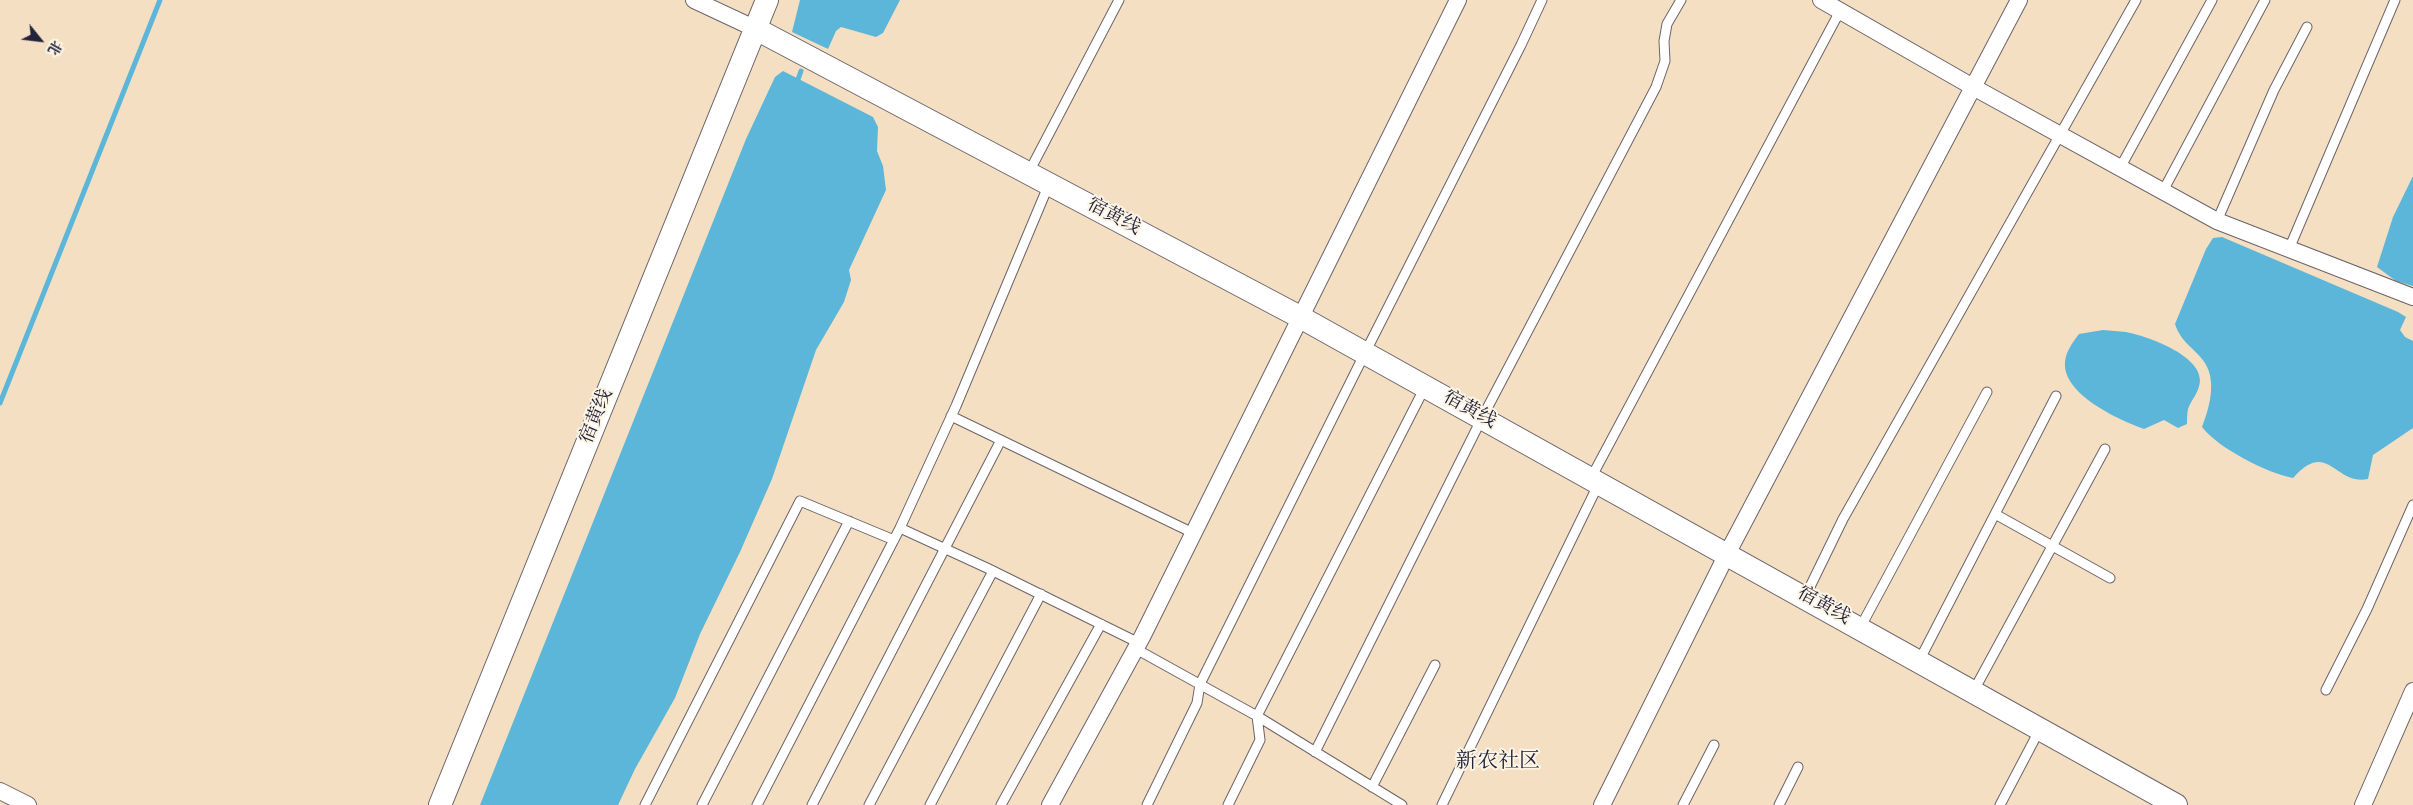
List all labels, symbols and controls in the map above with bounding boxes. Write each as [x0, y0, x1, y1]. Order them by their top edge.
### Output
north arrow [15, 15, 65, 65]
text: 北 [41, 36, 65, 58]
street label: 宿黄线 [1082, 195, 1144, 241]
street label: 宿黄线 [577, 386, 619, 448]
street label: 宿黄线 [1439, 387, 1499, 435]
street label: 宿黄线 [1793, 583, 1853, 631]
district label: 新农社区 [1456, 750, 1540, 776]

